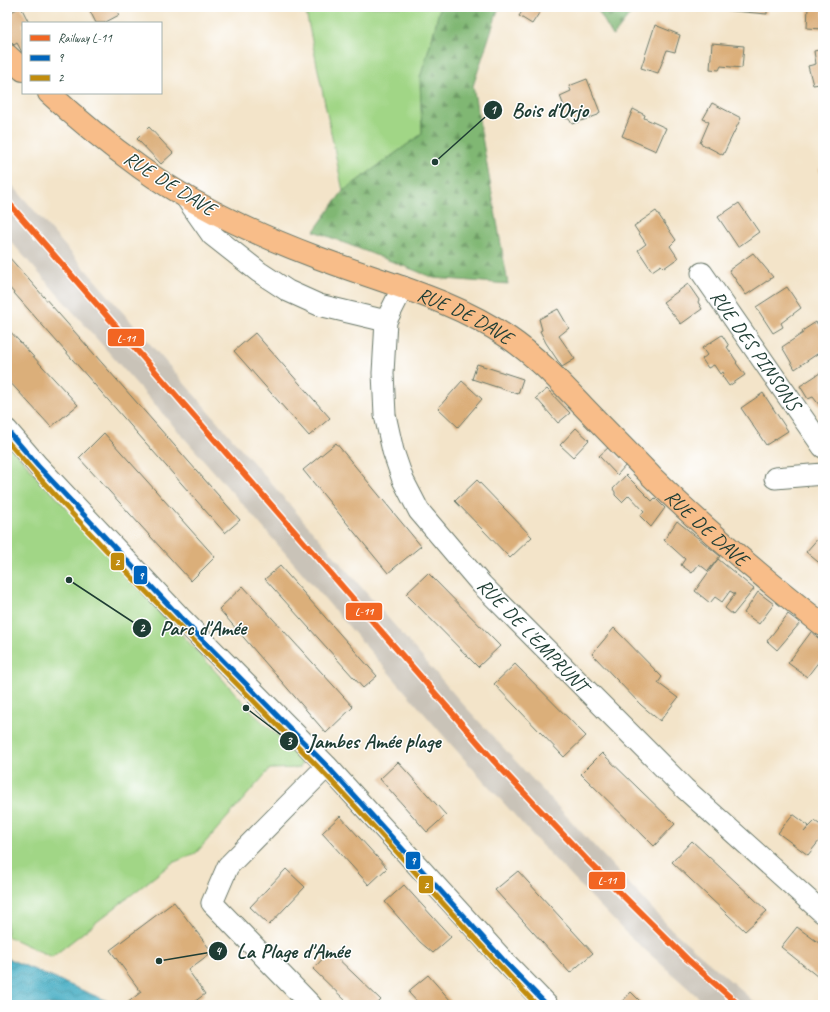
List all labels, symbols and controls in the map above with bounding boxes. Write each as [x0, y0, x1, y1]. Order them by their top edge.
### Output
legend [22, 22, 162, 94]
text: Railway L-11 [58, 30, 112, 46]
text: 9 [58, 50, 65, 66]
text: 2 [58, 70, 65, 86]
callout: Bois d'Orjo [483, 93, 596, 126]
text: Bois d'Orjo [512, 97, 590, 123]
text: 1 [490, 102, 497, 118]
street label: RUE DE DAVE [119, 145, 223, 223]
street label: RUE DE DAVE [414, 282, 520, 352]
street label: RUE DES PINSONS [705, 285, 808, 417]
line badge: L-11 [107, 328, 145, 347]
text: L-11 [117, 331, 136, 345]
street label: RUE DE DAVE [660, 484, 756, 574]
line badge: 2 [110, 552, 125, 571]
text: 2 [115, 555, 121, 569]
line badge: 9 [133, 565, 148, 585]
text: 9 [139, 568, 145, 582]
street label: RUE DE L'EMPRUNT [472, 573, 597, 701]
line badge: L-11 [345, 602, 383, 621]
text: L-11 [355, 604, 374, 618]
callout: Parc d'Amée [132, 612, 254, 645]
text: Parc d'Amée [160, 615, 248, 641]
text: 2 [139, 620, 146, 636]
callout: Jambes Amée plage [279, 725, 448, 758]
text: Jambes Amée plage [305, 728, 442, 754]
text: 3 [286, 733, 293, 749]
line badge: 9 [405, 851, 421, 870]
text: 9 [411, 853, 417, 867]
line badge: L-11 [588, 871, 626, 890]
text: L-11 [598, 873, 617, 887]
line badge: 2 [418, 875, 434, 894]
text: 2 [424, 878, 430, 892]
callout: La Plage d'Amée [208, 934, 358, 967]
text: La Plage d'Amée [237, 938, 351, 964]
text: 4 [215, 943, 222, 959]

